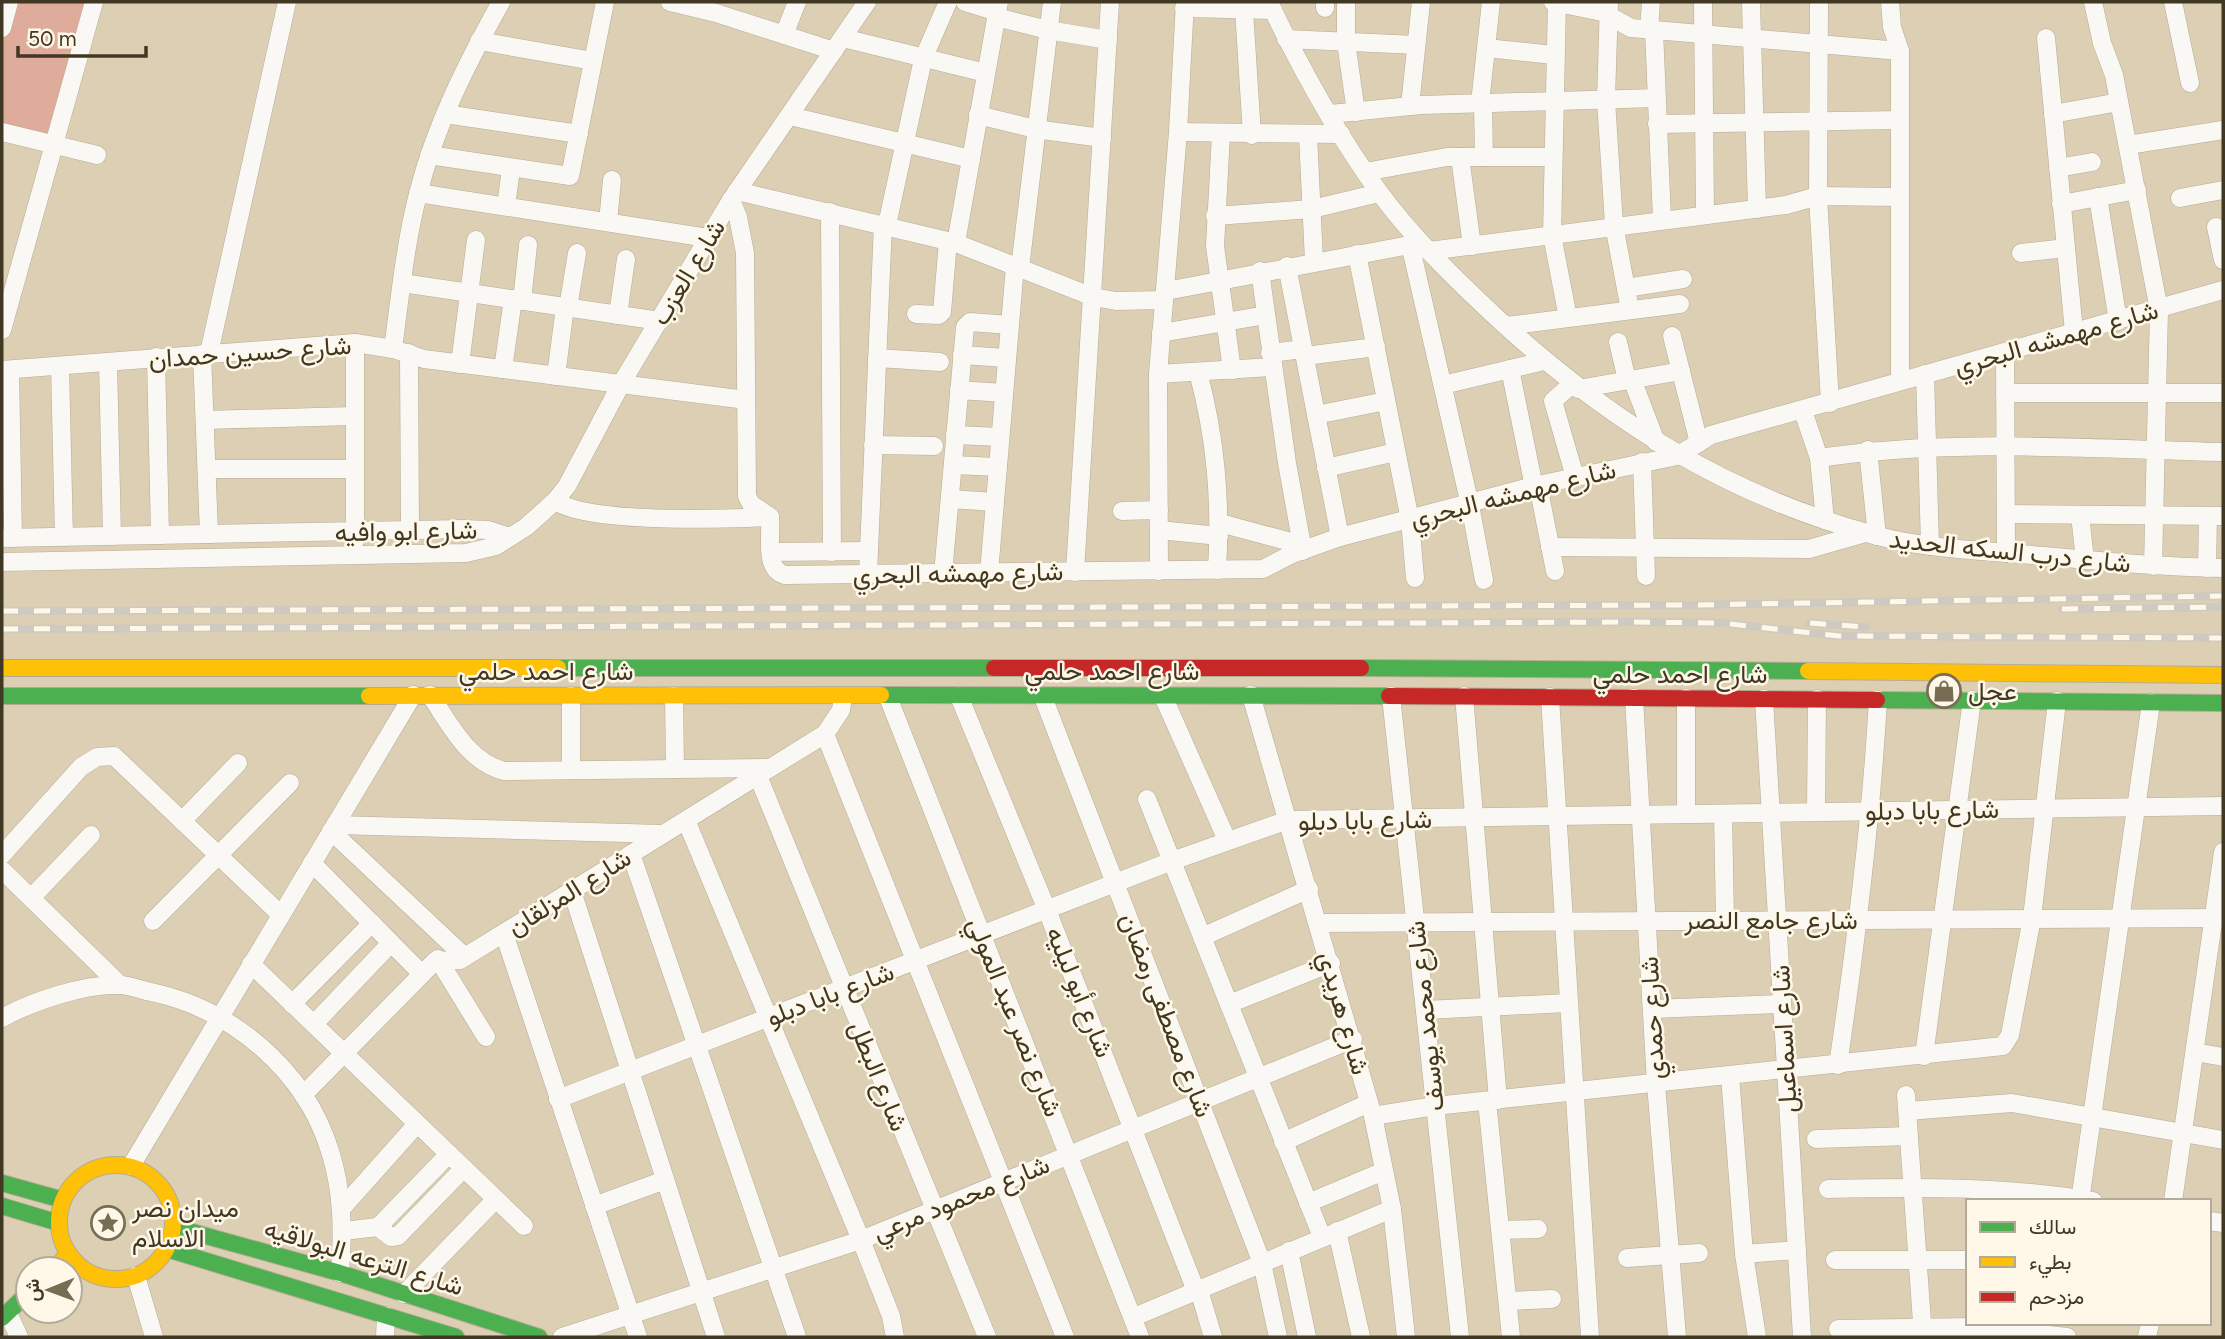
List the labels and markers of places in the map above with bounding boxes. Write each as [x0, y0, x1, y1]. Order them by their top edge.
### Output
shop icon: عجل [1925, 672, 1963, 710]
place label: عجل [1968, 675, 2017, 707]
place label: ميدان نصر الاسلام [131, 1192, 239, 1255]
place icon: ميدان نصر الاسلام [89, 1204, 127, 1242]

